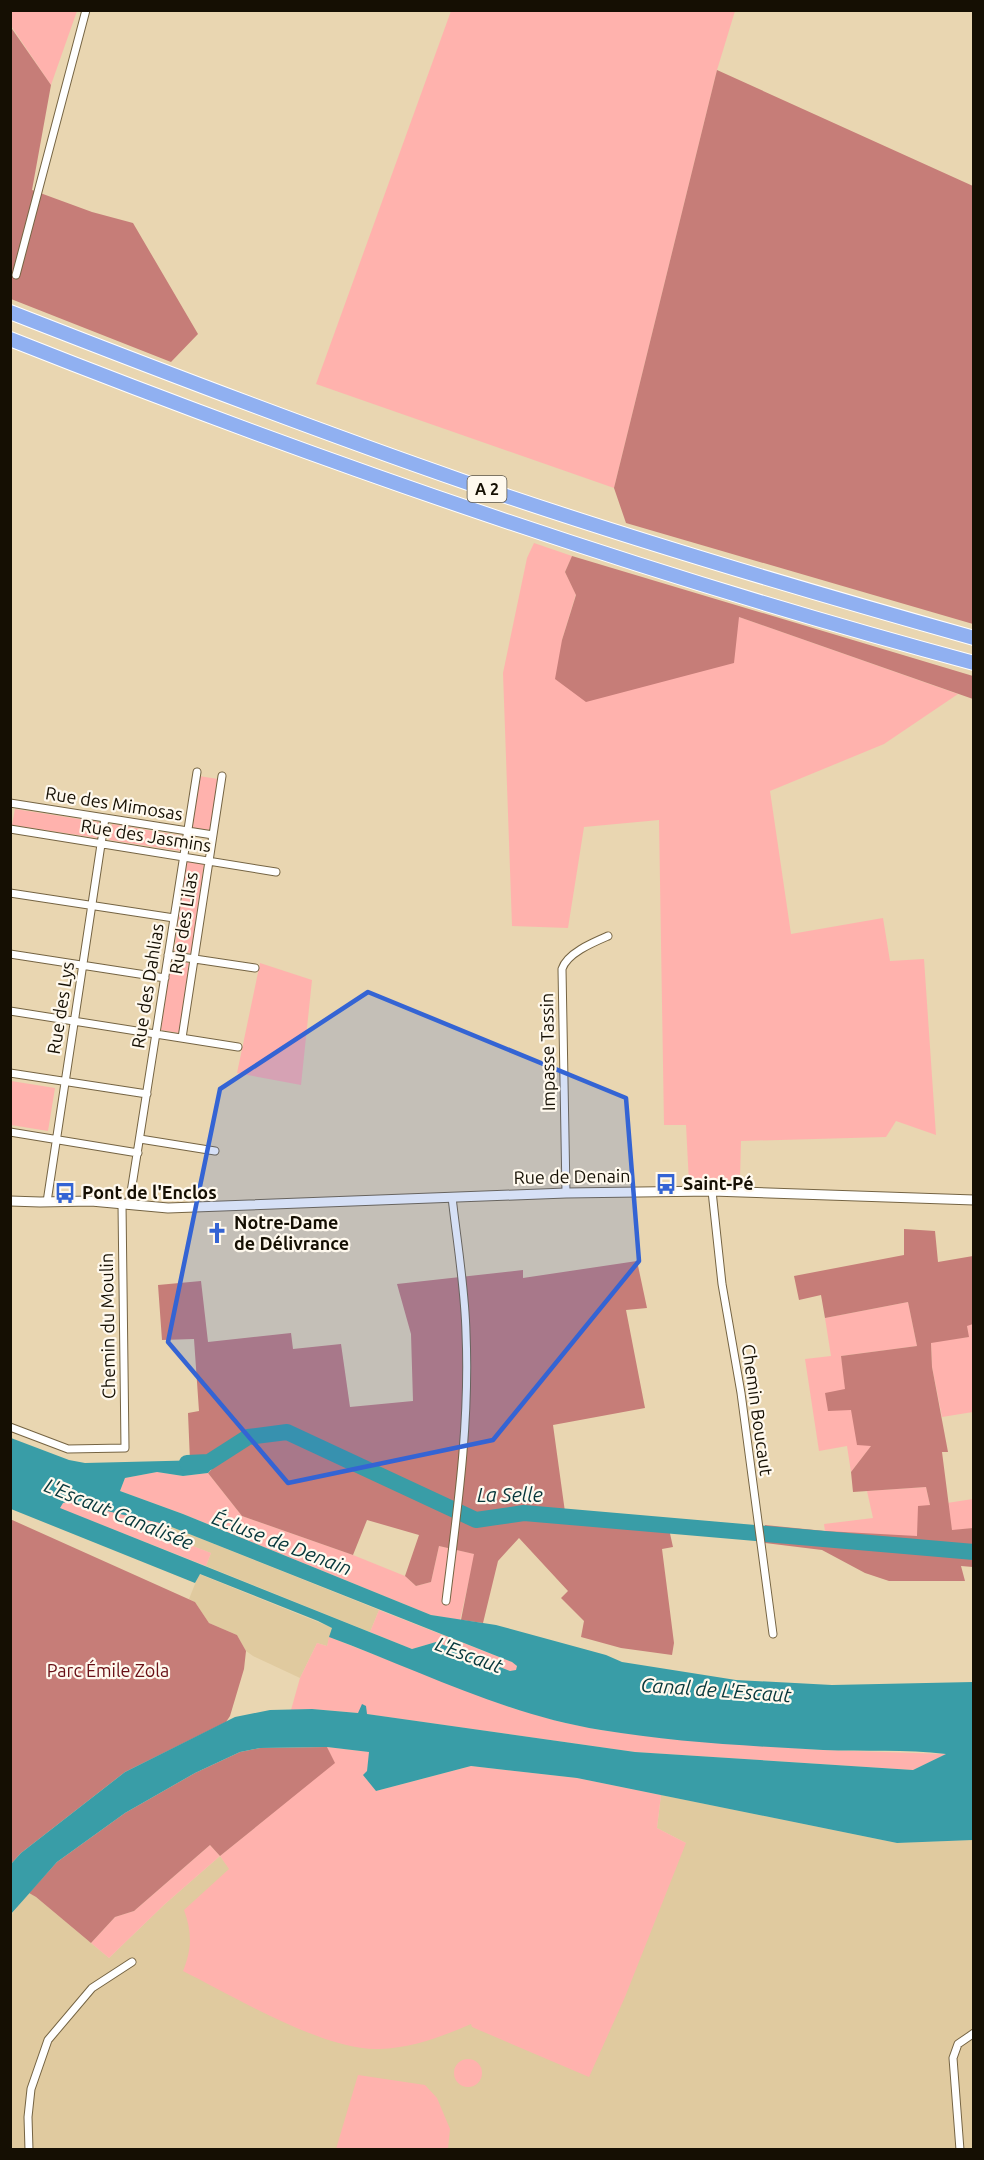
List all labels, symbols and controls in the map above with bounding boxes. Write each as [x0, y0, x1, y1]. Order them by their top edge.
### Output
road number: A 2 [468, 476, 506, 502]
street label: Rue des Mimosas [44, 782, 185, 824]
street label: Rue des Jasmins [79, 815, 213, 855]
street label: Rue des Lilas [165, 870, 201, 975]
street label: Rue des Dahlias [127, 922, 167, 1050]
street label: Rue des Lys [43, 960, 77, 1056]
street label: Impasse Tassin [536, 993, 558, 1111]
street label: Rue de Denain [513, 1165, 631, 1187]
bus stop icon: Saint-Pé [654, 1172, 678, 1196]
place label: Saint-Pé [683, 1173, 754, 1193]
bus stop icon: Pont de l'Enclos [53, 1181, 77, 1205]
place label: Pont de l'Enclos [82, 1182, 217, 1202]
place label: Notre-Dame de Délivrance [234, 1212, 349, 1253]
church icon: Notre-Dame de Délivrance [205, 1221, 229, 1245]
street label: Chemin du Moulin [96, 1253, 118, 1399]
street label: Chemin Boucaut [739, 1343, 777, 1477]
water label: L'Escaut Canalisée [41, 1473, 197, 1554]
water label: La Selle [477, 1483, 543, 1506]
water label: Écluse de Denain [209, 1505, 355, 1580]
water label: L'Escaut [432, 1632, 506, 1677]
park label: Parc Émile Zola [47, 1659, 169, 1680]
water label: Canal de L'Escaut [640, 1673, 792, 1706]

